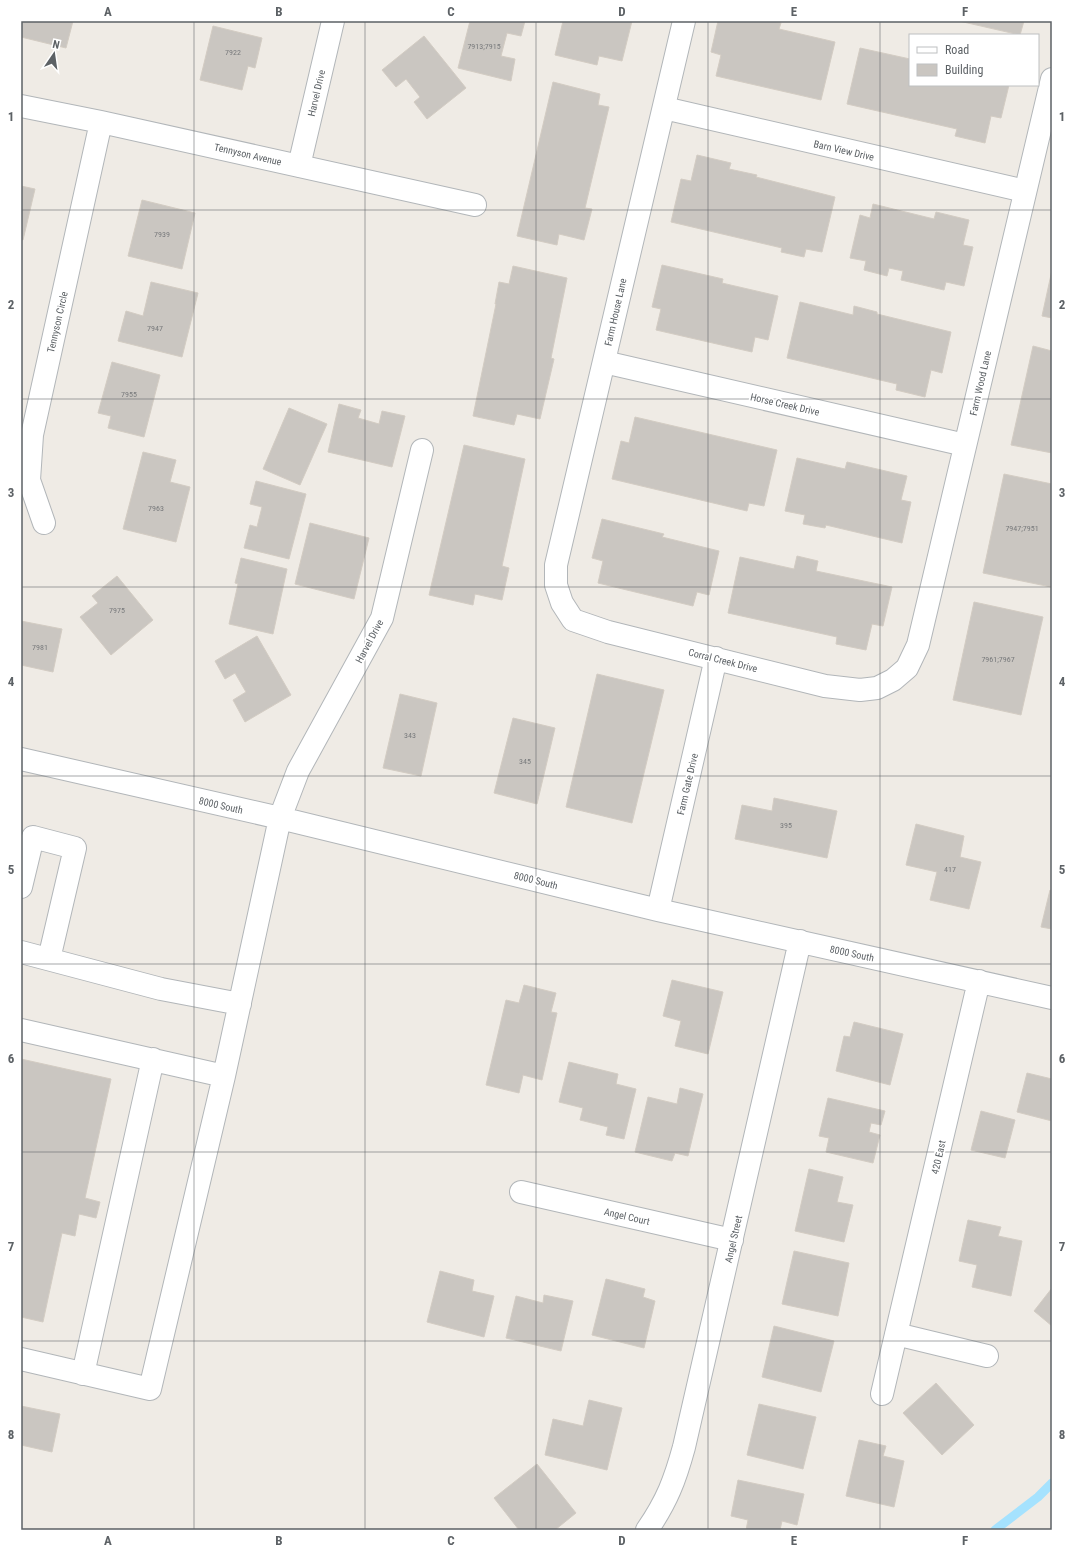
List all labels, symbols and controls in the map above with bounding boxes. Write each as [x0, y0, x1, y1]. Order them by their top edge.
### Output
text: A [104, 4, 112, 19]
text: B [275, 4, 283, 19]
text: C [447, 4, 455, 19]
text: D [618, 4, 626, 19]
text: E [791, 4, 798, 19]
text: F [962, 4, 968, 19]
north arrow [34, 34, 74, 74]
legend [909, 34, 1039, 86]
text: N [51, 38, 61, 52]
house number: 7913;7915 [467, 42, 501, 51]
text: Road [945, 43, 969, 57]
house number: 7922 [225, 48, 241, 57]
text: Building [945, 63, 983, 77]
street label: Harvel Drive [306, 68, 327, 118]
text: 1 [8, 109, 14, 124]
text: 1 [1059, 109, 1065, 124]
street label: Barn View Drive [813, 138, 876, 163]
street label: Tennyson Avenue [213, 141, 283, 168]
house number: 7939 [154, 230, 170, 239]
street label: Farm House Lane [602, 277, 629, 347]
street label: Tennyson Circle [45, 290, 70, 354]
text: 2 [8, 297, 15, 312]
text: 2 [1059, 297, 1066, 312]
house number: 7947 [147, 324, 163, 333]
street label: Farm Wood Lane [968, 349, 993, 417]
house number: 7955 [121, 390, 137, 399]
street label: Horse Creek Drive [749, 391, 821, 418]
text: 3 [8, 485, 14, 500]
text: 3 [1059, 485, 1065, 500]
house number: 7963 [148, 504, 164, 513]
house number: 7947;7951 [1005, 524, 1039, 533]
house number: 7975 [109, 606, 125, 615]
street label: Harvel Drive [353, 617, 386, 665]
house number: 7981 [32, 643, 48, 652]
street label: Corral Creek Drive [687, 647, 759, 674]
house number: 7961;7967 [981, 655, 1015, 664]
text: 4 [8, 674, 15, 689]
text: 4 [1059, 674, 1066, 689]
house number: 343 [404, 731, 416, 740]
street label: Farm Gate Drive [675, 752, 700, 816]
house number: 345 [519, 757, 531, 766]
street label: 8000 South [198, 795, 244, 816]
house number: 395 [780, 821, 792, 830]
text: 5 [8, 862, 15, 877]
text: 5 [1059, 862, 1066, 877]
house number: 417 [944, 865, 956, 874]
street label: 8000 South [513, 870, 559, 891]
street label: 8000 South [829, 943, 875, 964]
text: 6 [8, 1051, 15, 1066]
text: 6 [1059, 1051, 1066, 1066]
street label: 420 East [929, 1139, 948, 1175]
street label: Angel Court [603, 1206, 651, 1227]
street label: Angel Street [723, 1214, 744, 1264]
text: 7 [8, 1239, 15, 1254]
text: 7 [1059, 1239, 1066, 1254]
text: 8 [8, 1427, 14, 1442]
text: 8 [1059, 1427, 1065, 1442]
text: A [104, 1533, 112, 1548]
text: B [275, 1533, 283, 1548]
text: C [447, 1533, 455, 1548]
text: D [618, 1533, 626, 1548]
text: E [791, 1533, 798, 1548]
text: F [962, 1533, 968, 1548]

